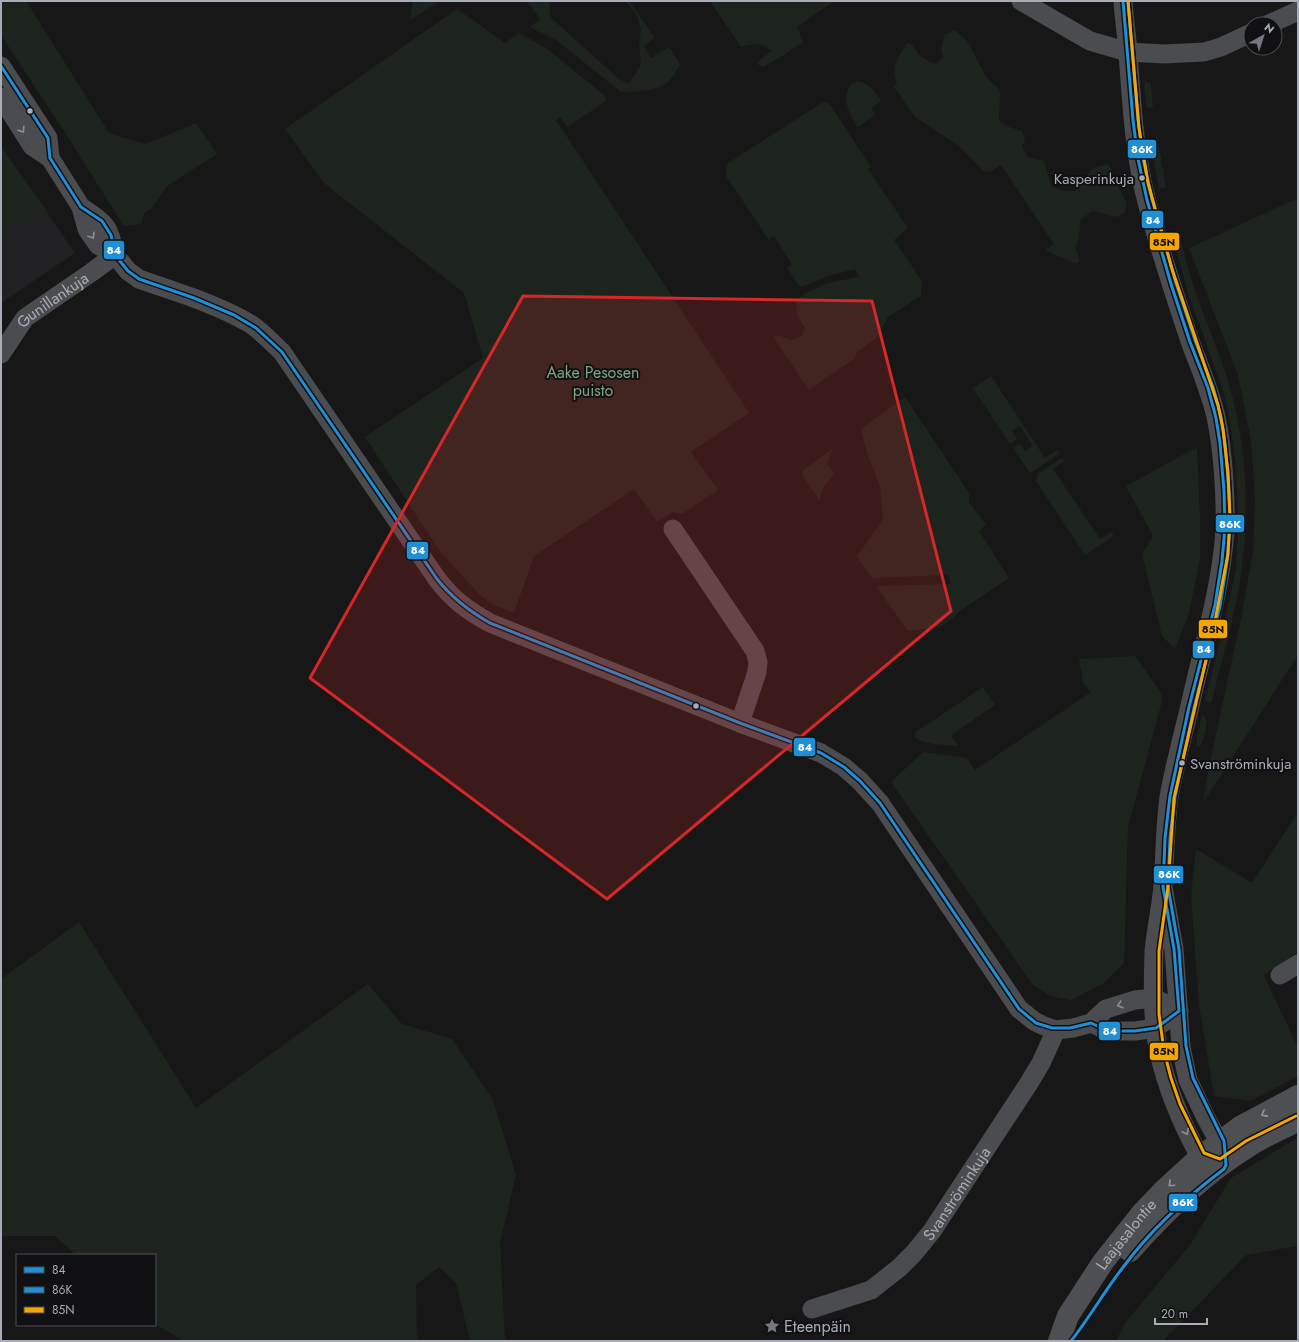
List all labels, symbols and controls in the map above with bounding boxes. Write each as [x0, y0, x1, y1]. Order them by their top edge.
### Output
north arrow [1243, 16, 1283, 56]
text: N [1261, 19, 1278, 37]
unlabelled marker [25, 106, 35, 116]
one-way arrow [17, 126, 25, 133]
line badge: 86K [1127, 139, 1157, 159]
text: 86K [1131, 141, 1153, 157]
place label: Kasperinkuja [1054, 168, 1134, 190]
marker: Kasperinkuja [1137, 173, 1147, 183]
line badge: 84 [1141, 210, 1164, 229]
text: 84 [1146, 212, 1161, 228]
one-way arrow [87, 231, 94, 238]
line badge: 85N [1149, 232, 1180, 251]
text: 85N [1153, 234, 1175, 250]
line badge: 84 [103, 240, 125, 260]
text: 84 [107, 242, 122, 258]
street label: Gunillankuja [11, 267, 93, 332]
park label: Aake Pesosen puisto [547, 361, 639, 402]
line badge: 86K [1215, 514, 1245, 533]
text: 86K [1219, 516, 1241, 532]
line badge: 84 [406, 541, 429, 560]
text: 84 [411, 542, 426, 558]
line badge: 85N [1198, 619, 1228, 639]
text: 85N [1202, 621, 1224, 637]
line badge: 84 [1192, 640, 1215, 659]
text: 84 [1197, 641, 1212, 657]
unlabelled marker [691, 701, 701, 711]
line badge: 84 [793, 737, 816, 757]
text: 84 [798, 739, 813, 755]
place label: Svanströminkuja [1190, 753, 1291, 775]
marker: Svanströminkuja [1177, 758, 1187, 768]
line badge: 86K [1153, 865, 1184, 884]
text: 86K [1158, 866, 1180, 882]
one-way arrow [1117, 1000, 1124, 1009]
line badge: 84 [1098, 1021, 1121, 1041]
text: 84 [1103, 1023, 1118, 1039]
line badge: 85N [1149, 1042, 1179, 1061]
text: 85N [1153, 1043, 1175, 1059]
one-way arrow [1260, 1109, 1268, 1117]
one-way arrow [1181, 1128, 1189, 1135]
street label: Svanströminkuja [918, 1142, 996, 1246]
one-way arrow [1168, 1179, 1176, 1187]
line badge: 86K [1168, 1193, 1198, 1212]
street label: Laajasalontie [1090, 1194, 1162, 1274]
text: 86K [1172, 1194, 1194, 1210]
legend [16, 1254, 156, 1326]
text: 84 [52, 1261, 66, 1279]
text: 86K [52, 1281, 72, 1299]
scale bar [1155, 1300, 1207, 1326]
text: 85N [52, 1301, 75, 1319]
text: 20 m [1161, 1305, 1188, 1323]
place label: Eteenpäin [784, 1315, 851, 1338]
place icon: Eteenpäin [763, 1317, 781, 1335]

